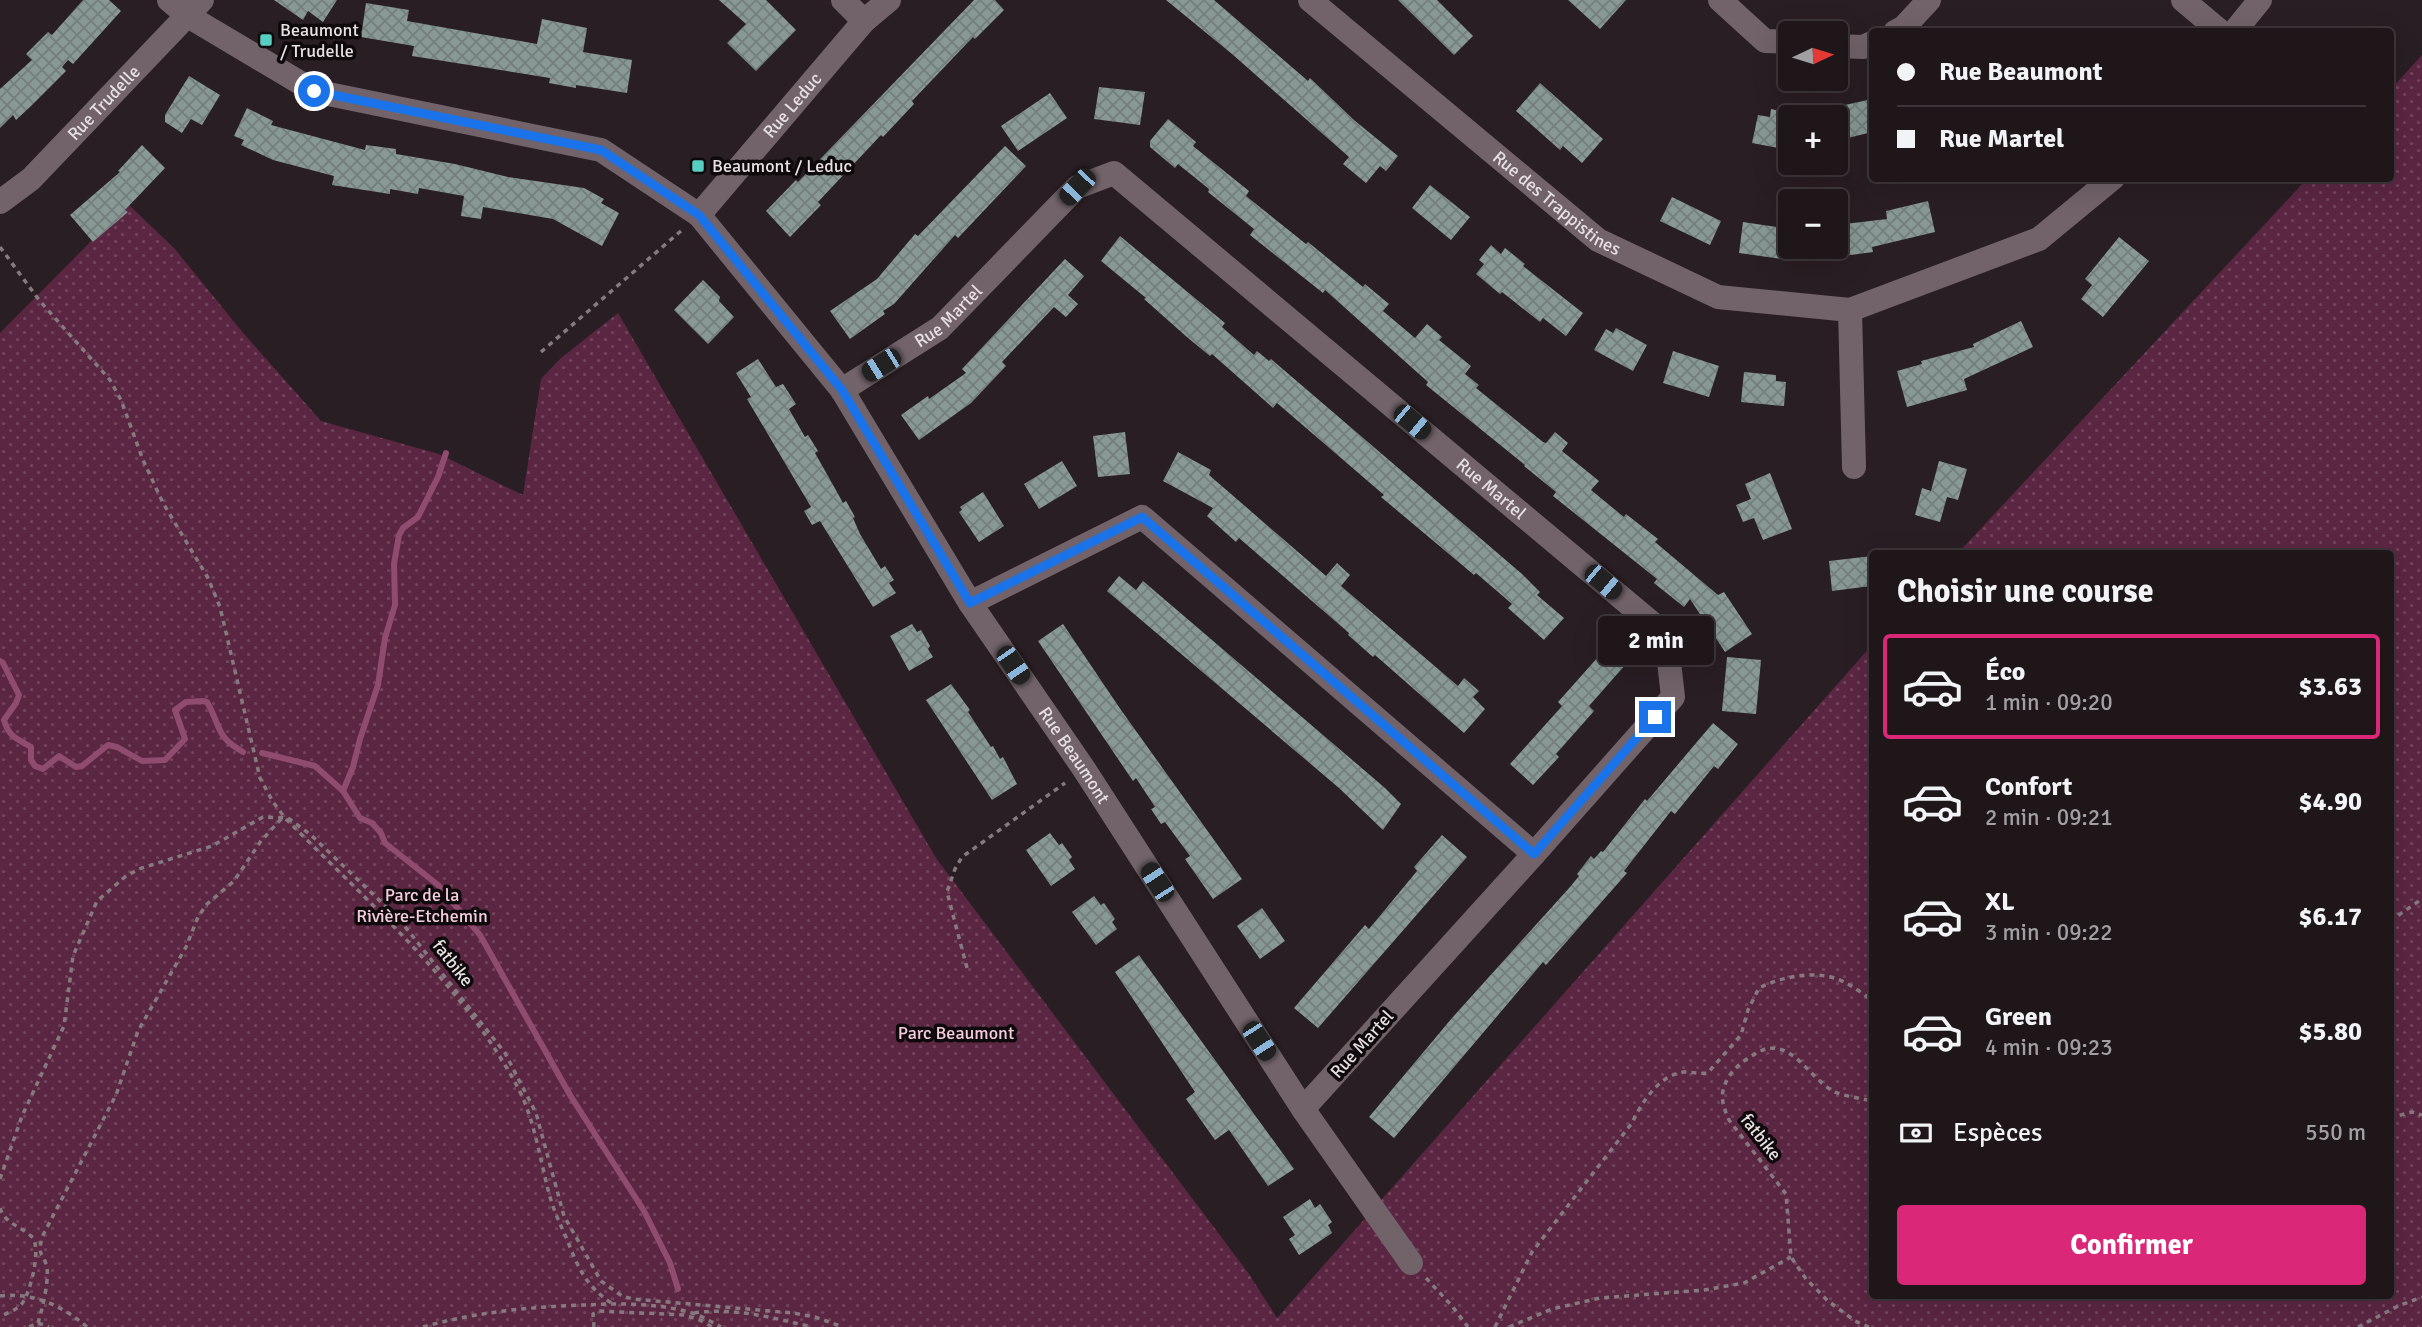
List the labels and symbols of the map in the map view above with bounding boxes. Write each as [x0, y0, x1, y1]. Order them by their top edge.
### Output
place label: Beaumont / Trudelle [280, 19, 359, 62]
north arrow [1778, 21, 1848, 91]
marker: Beaumont / Trudelle [258, 32, 274, 48]
street label: Rue Trudelle [63, 61, 145, 145]
street label: Rue Leduc [758, 68, 826, 143]
route start [298, 75, 330, 107]
street label: Rue des Trappistines [1488, 146, 1624, 260]
place label: Beaumont / Leduc [712, 155, 852, 177]
marker: Beaumont / Leduc [690, 158, 706, 174]
car [1055, 165, 1100, 209]
street label: Rue Martel [910, 280, 987, 352]
car [858, 345, 905, 385]
car [1390, 400, 1435, 444]
street label: Rue Martel [1452, 453, 1531, 524]
car [1581, 560, 1626, 604]
callout: 2 min [1597, 616, 1713, 664]
car [993, 642, 1034, 688]
route end [1639, 701, 1671, 733]
street label: Rue Beaumont [1034, 703, 1114, 808]
car [1137, 859, 1178, 905]
park label: Parc de la Rivière-Etchemin [356, 884, 488, 927]
street label: fatbike [428, 935, 478, 991]
street label: Rue Martel [1326, 1005, 1398, 1083]
car [1239, 1018, 1280, 1064]
park label: Parc Beaumont [898, 1022, 1014, 1044]
street label: fatbike [1736, 1109, 1786, 1165]

